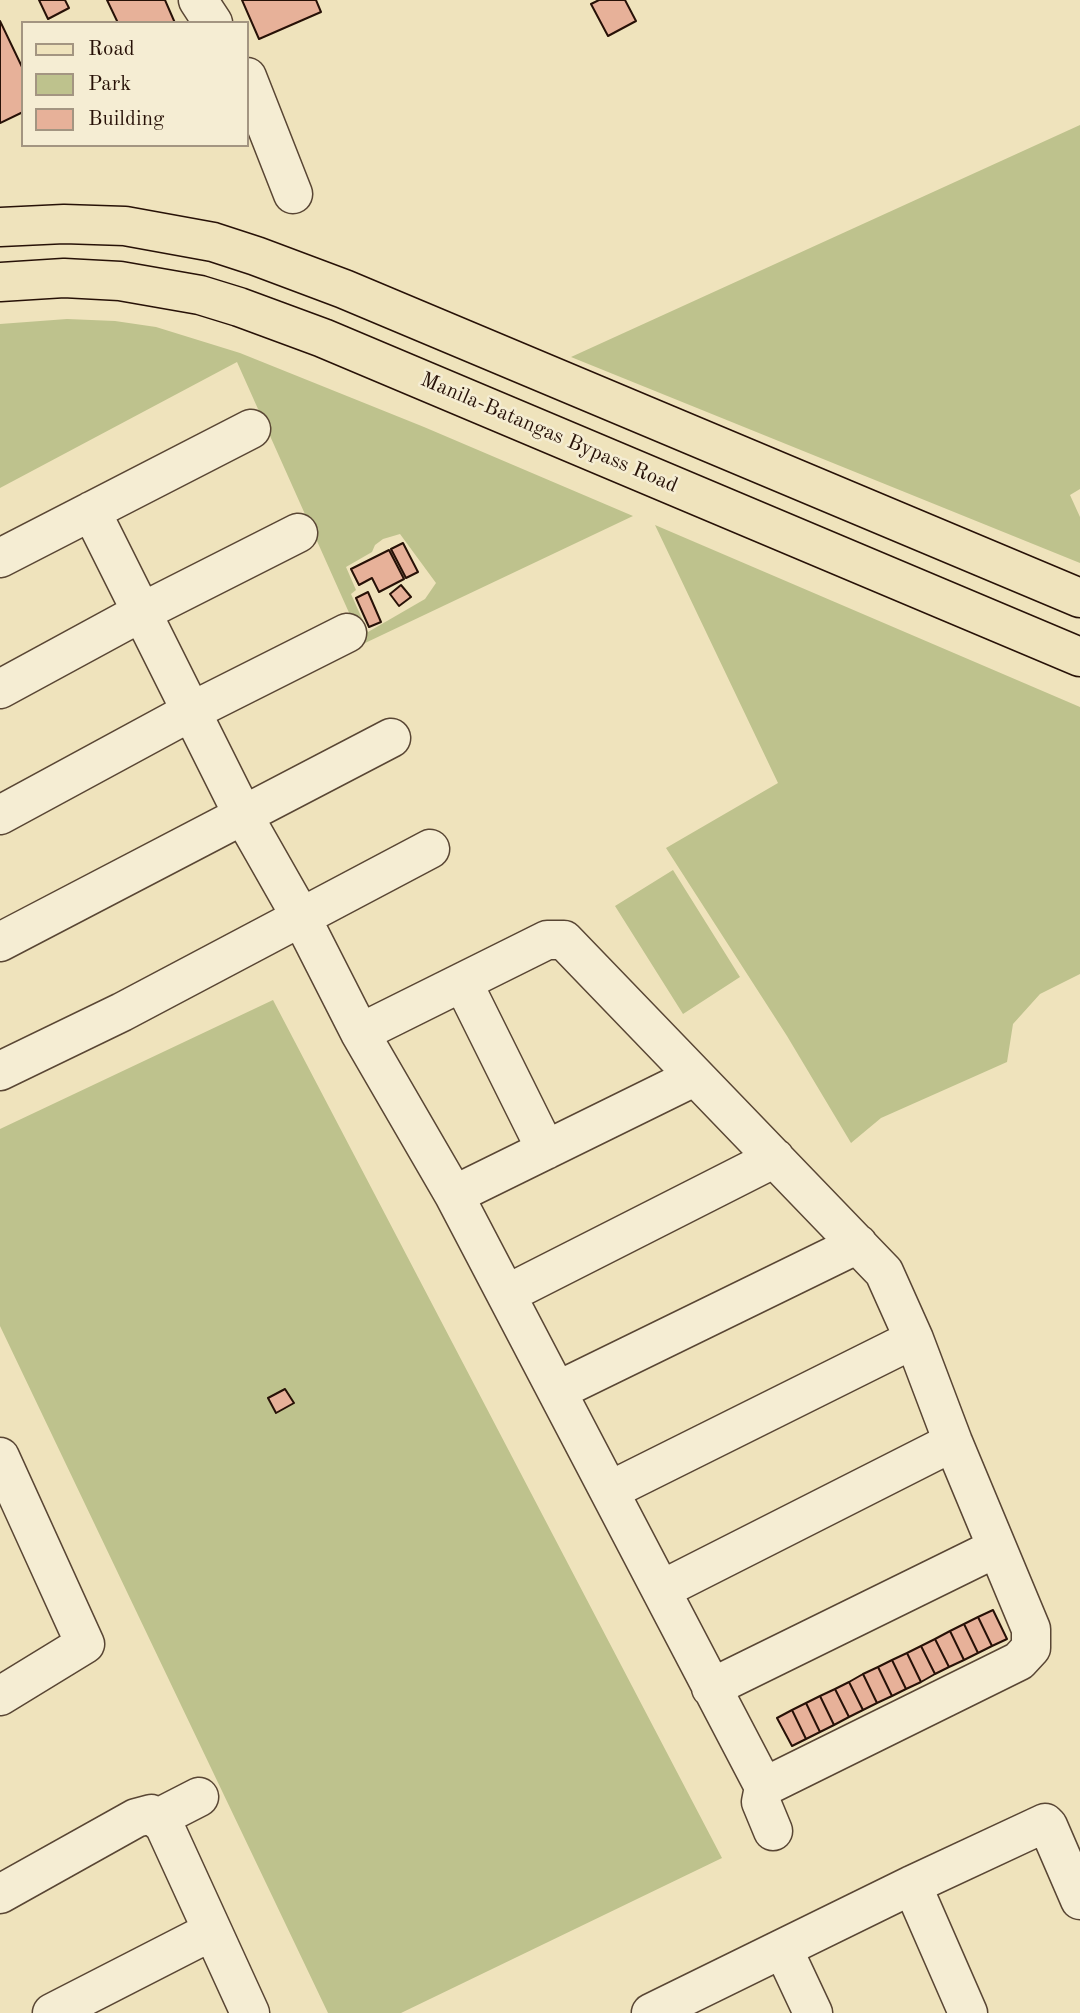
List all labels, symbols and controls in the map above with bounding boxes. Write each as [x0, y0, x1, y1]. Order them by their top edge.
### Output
legend [21, 21, 248, 147]
text: Road [88, 39, 135, 60]
text: Park [88, 74, 131, 95]
text: Building [88, 109, 164, 130]
street label: Manila-Batangas Bypass Road [416, 367, 682, 499]

